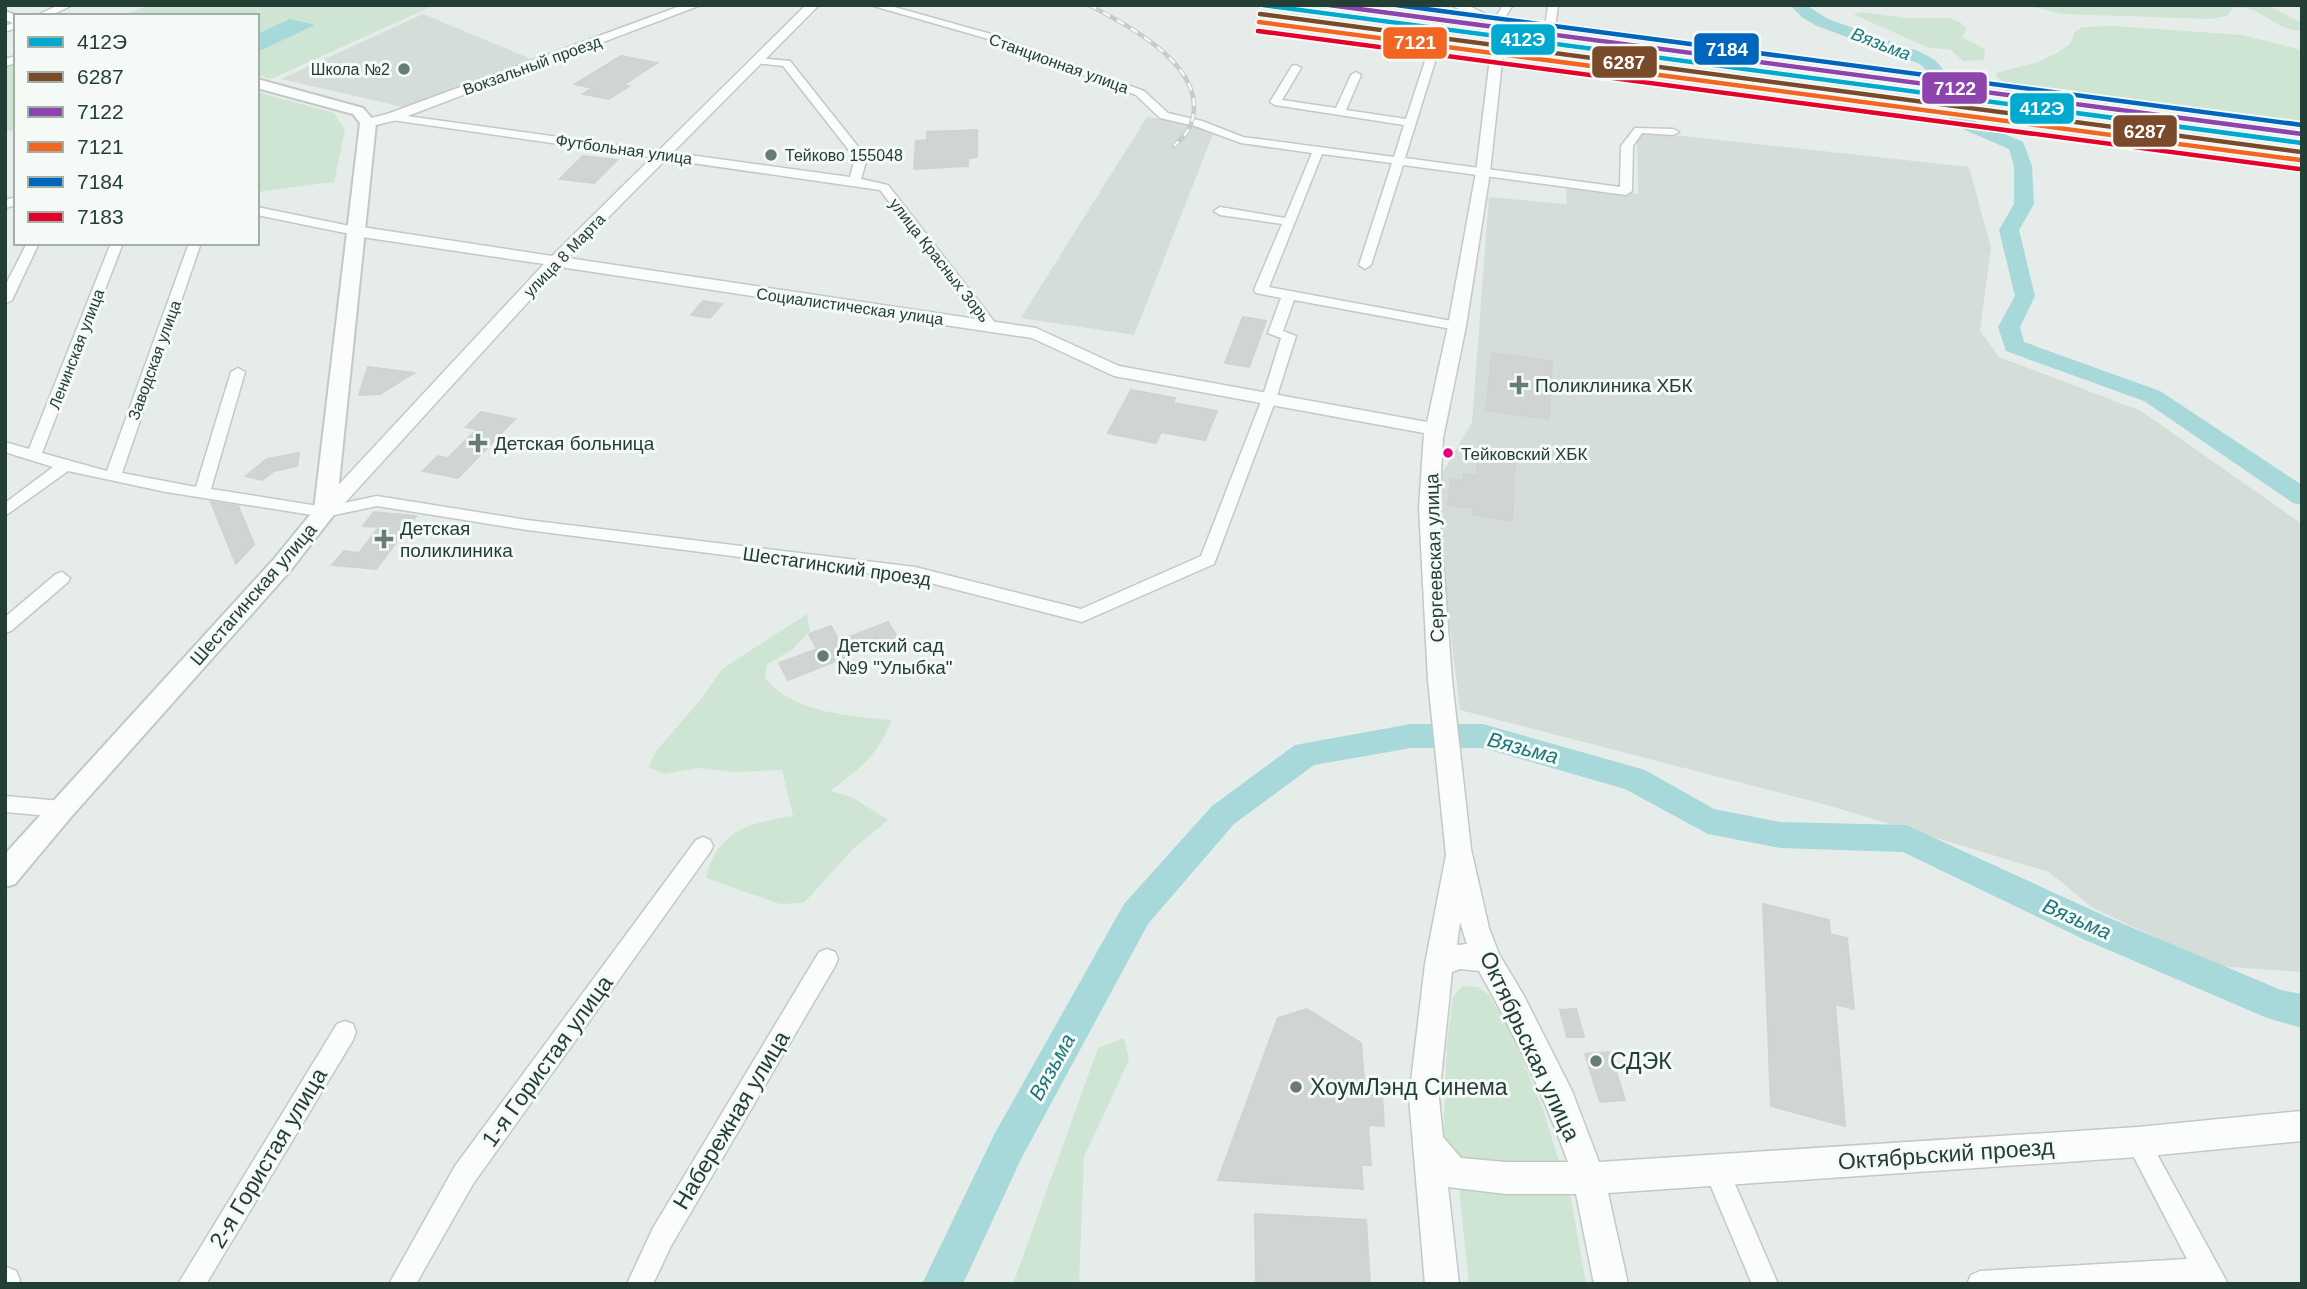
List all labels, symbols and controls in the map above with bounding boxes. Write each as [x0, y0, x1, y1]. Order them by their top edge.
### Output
legend [14, 14, 259, 245]
line badge: 412Э [1490, 23, 1556, 56]
water label: Вязьма [1849, 24, 1913, 64]
line badge: 7121 [1382, 26, 1448, 60]
text: 412Э [1500, 29, 1546, 50]
text: 412Э [77, 30, 127, 53]
street label: Станционная улица [987, 30, 1131, 97]
street label: Вокзальный проезд [461, 32, 604, 98]
text: 7121 [1394, 32, 1437, 53]
line badge: 7184 [1693, 32, 1760, 66]
text: 7184 [1706, 39, 1749, 60]
line badge: 6287 [1591, 45, 1658, 79]
text: 6287 [1603, 52, 1645, 73]
place label: Школа №2 [311, 61, 390, 78]
marker: Школа №2 [396, 61, 412, 77]
text: 6287 [77, 65, 124, 88]
line badge: 7122 [1921, 71, 1988, 105]
text: 7122 [1934, 78, 1976, 99]
line badge: 412Э [2009, 92, 2075, 125]
text: 412Э [2019, 98, 2065, 119]
text: 7122 [77, 100, 124, 123]
line badge: 6287 [2112, 114, 2178, 148]
text: 6287 [2124, 121, 2166, 142]
street label: Футбольная улица [555, 131, 693, 168]
text: 7121 [77, 135, 124, 158]
marker: Тейково 155048 [763, 147, 779, 163]
place label: Тейково 155048 [785, 147, 903, 164]
text: 7184 [77, 170, 124, 193]
street label: улица Красных Зорь [886, 195, 993, 325]
text: 7183 [77, 205, 124, 228]
street label: улица 8 Марта [520, 210, 608, 300]
street label: Социалистическая улица [755, 285, 945, 328]
street label: Ленинская улица [46, 287, 107, 412]
street label: Заводская улица [125, 298, 184, 422]
marker: Поликлиника ХБК [1509, 375, 1529, 395]
place label: Поликлиника ХБК [1535, 375, 1693, 396]
marker: Детская больница [468, 433, 488, 453]
place label: Детская больница [494, 433, 655, 454]
place label: Тейковский ХБК [1461, 445, 1587, 464]
marker: Тейковский ХБК [1441, 446, 1455, 460]
street label: Сергеевская улица [1421, 473, 1448, 643]
place label: Детская поликлиника [400, 518, 513, 561]
street label: Шестагинская улица [186, 519, 321, 670]
marker: Детская поликлиника [374, 529, 394, 549]
street label: Шестагинский проезд [741, 543, 932, 590]
place label: Детский сад №9 "Улыбка" [837, 635, 952, 678]
marker: Детский сад №9 "Улыбка" [815, 648, 831, 664]
water label: Вязьма [1485, 727, 1561, 768]
water label: Вязьма [2040, 893, 2115, 944]
street label: Октябрьская улица [1475, 947, 1585, 1145]
street label: 1-я Гористая улица [476, 970, 618, 1152]
street label: Набережная улица [667, 1026, 795, 1214]
water label: Вязьма [1024, 1030, 1079, 1104]
place label: СДЭК [1610, 1048, 1672, 1074]
marker: СДЭК [1588, 1053, 1604, 1069]
street label: 2-я Гористая улица [204, 1063, 332, 1253]
place label: ХоумЛэнд Синема [1310, 1074, 1508, 1100]
marker: ХоумЛэнд Синема [1288, 1079, 1304, 1095]
street label: Октябрьский проезд [1837, 1133, 2056, 1175]

